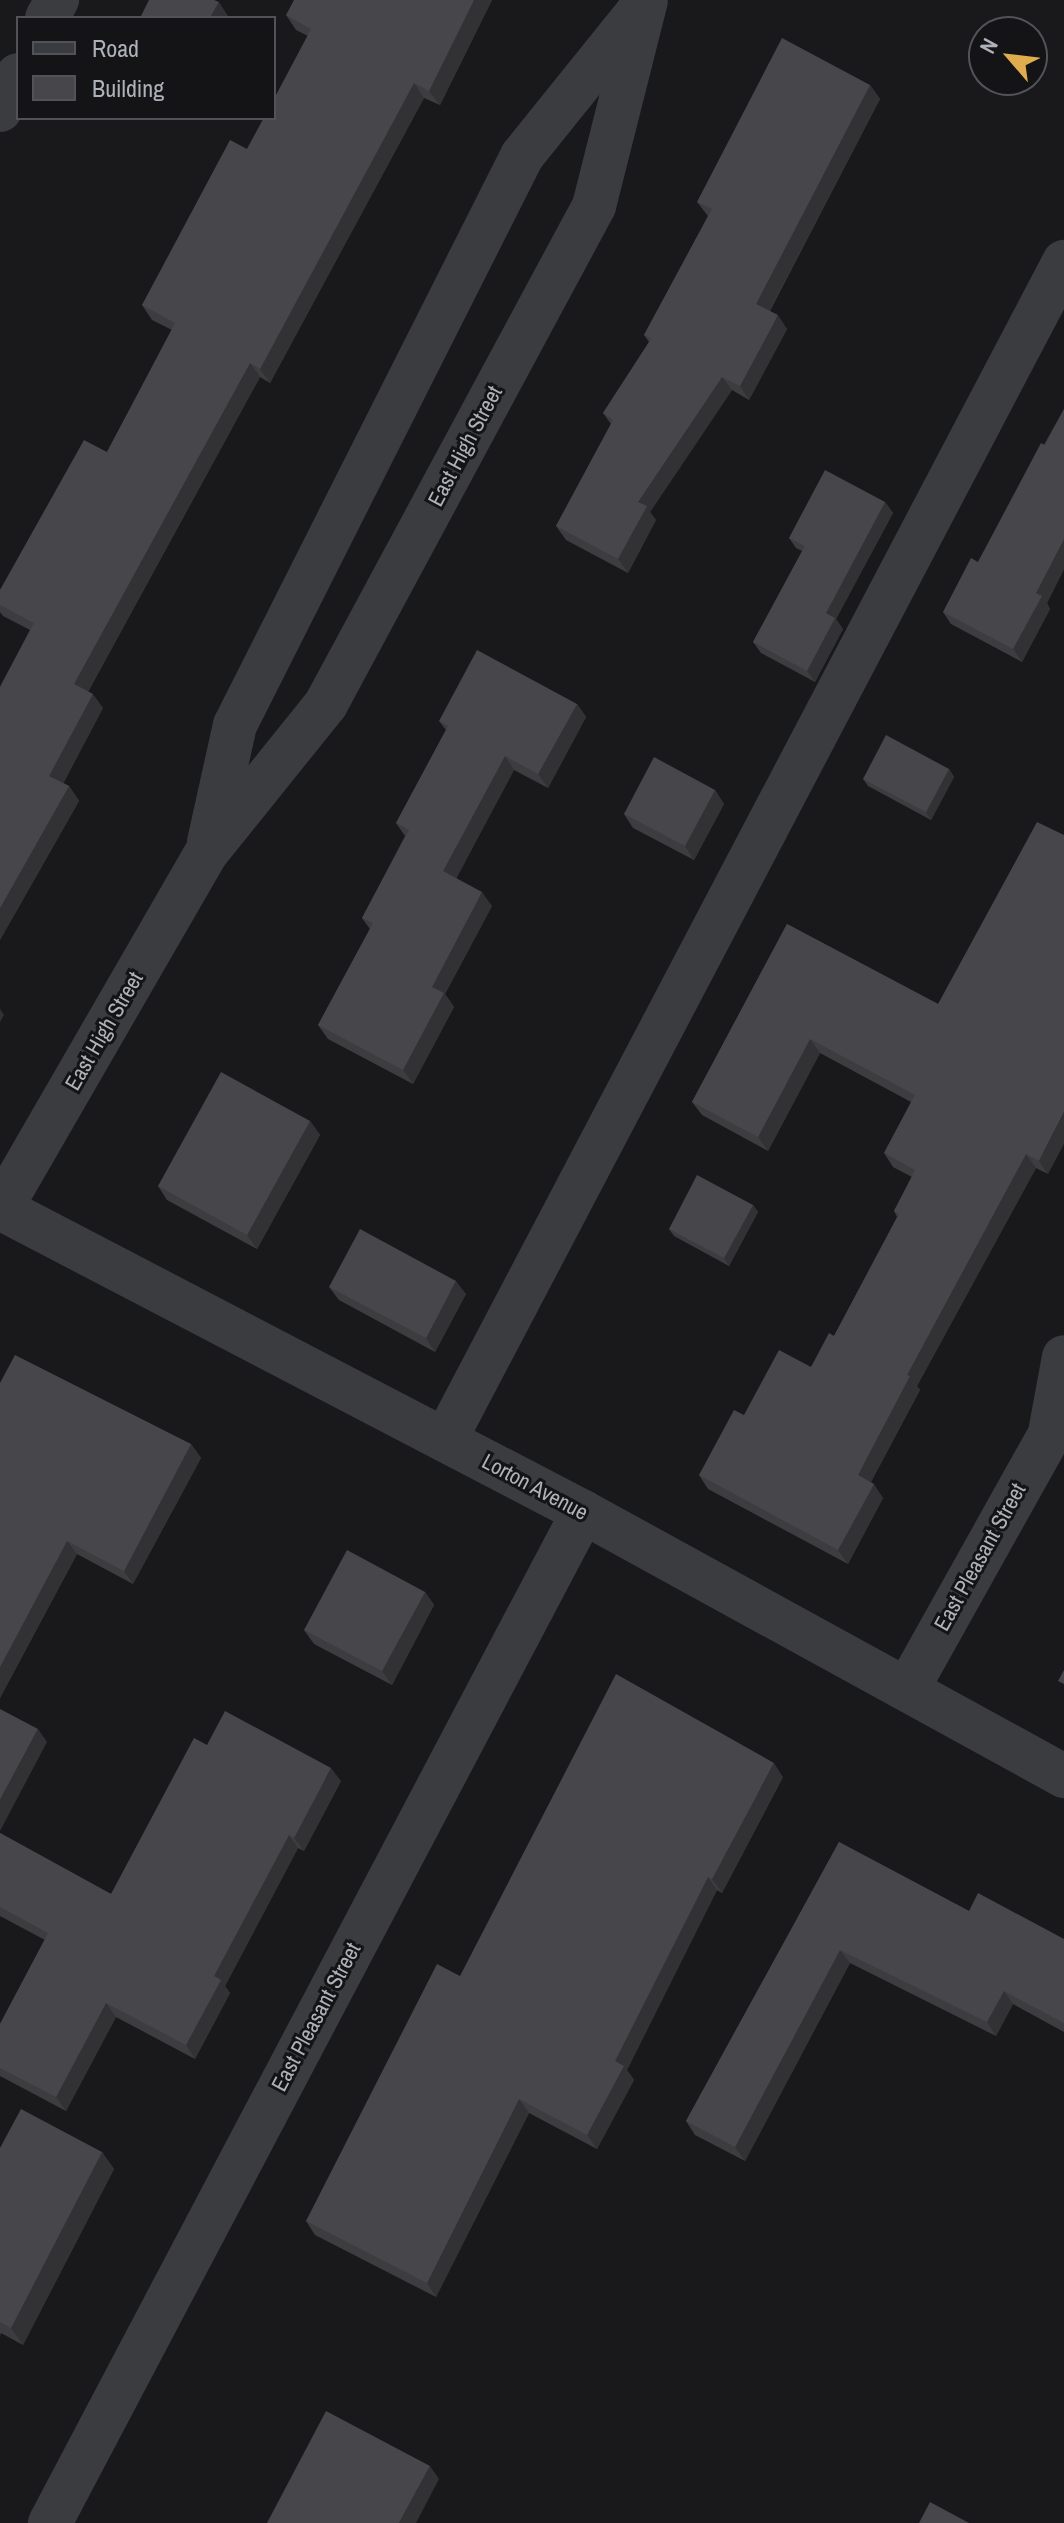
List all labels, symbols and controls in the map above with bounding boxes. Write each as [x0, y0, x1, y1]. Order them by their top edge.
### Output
legend [16, 16, 276, 120]
north arrow [968, 16, 1048, 96]
text: Road [92, 32, 139, 64]
text: N [972, 33, 1005, 58]
text: Building [92, 72, 164, 104]
street label: East High Street [422, 381, 508, 511]
street label: East High Street [59, 967, 149, 1095]
street label: Lorton Avenue [477, 1448, 593, 1526]
street label: East Pleasant Street [929, 1479, 1031, 1635]
street label: East Pleasant Street [266, 1938, 366, 2096]

